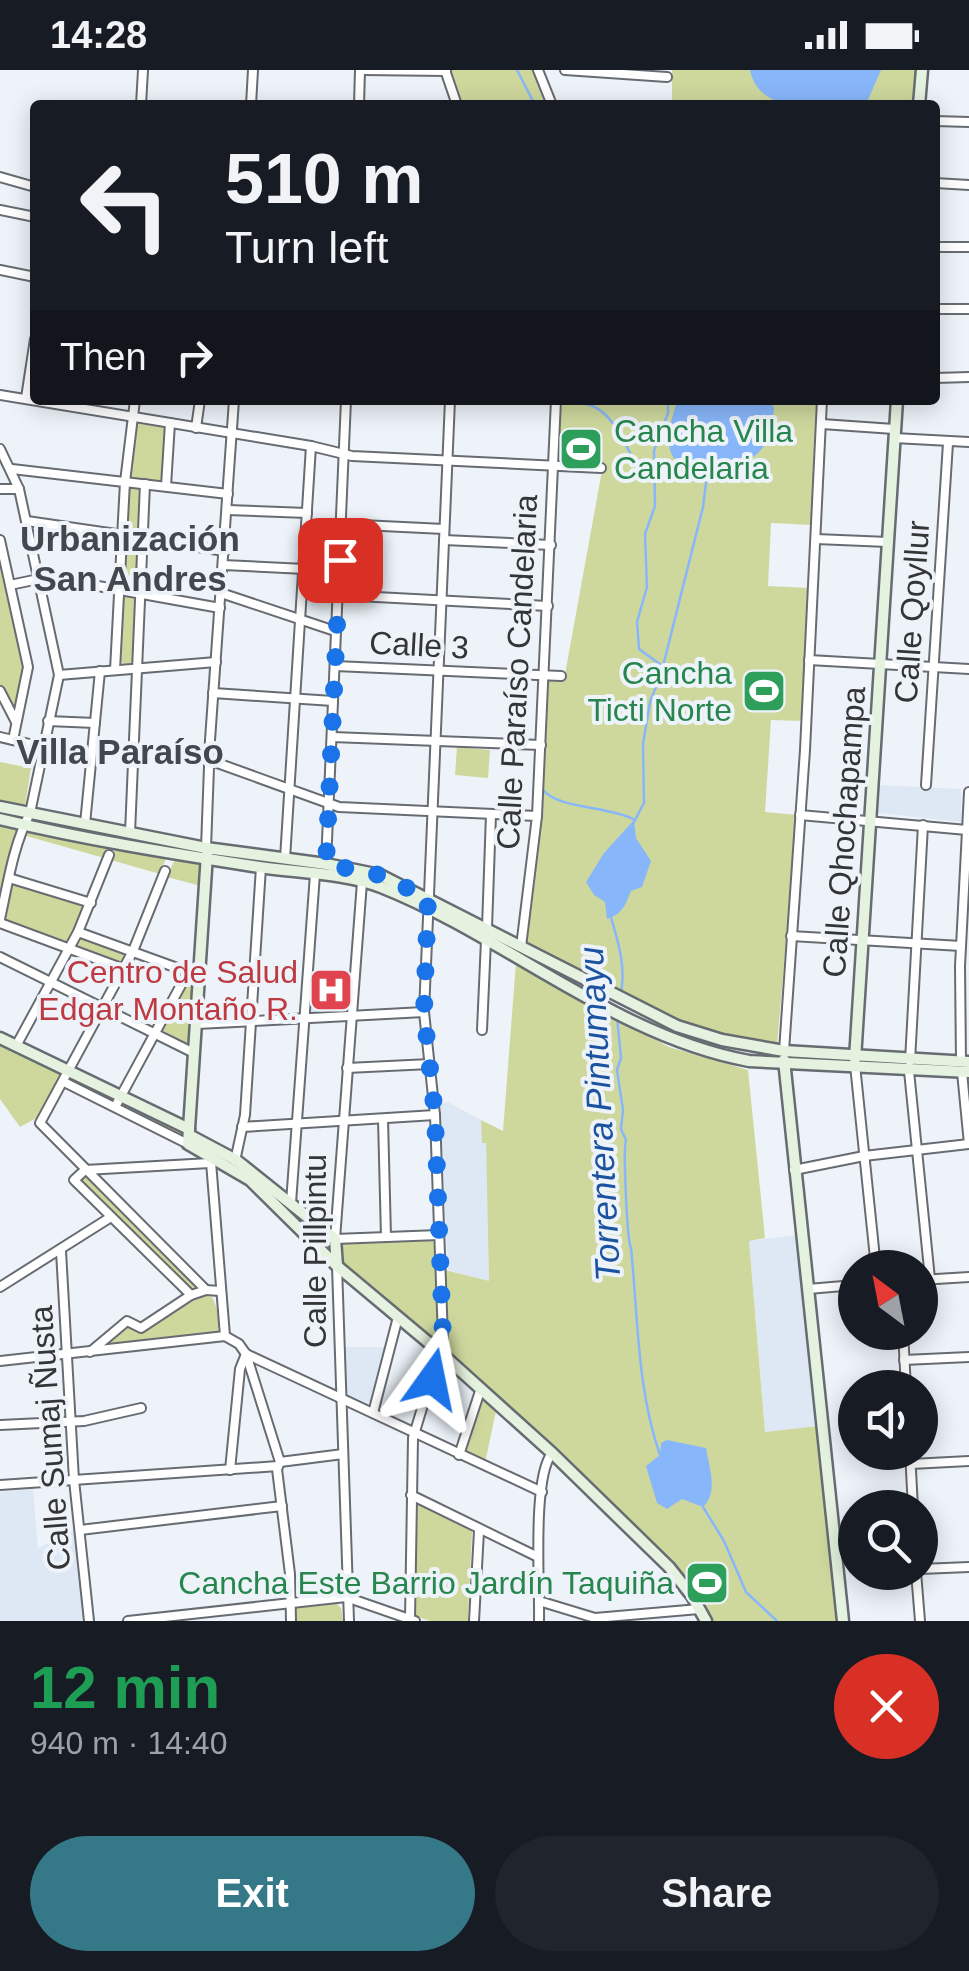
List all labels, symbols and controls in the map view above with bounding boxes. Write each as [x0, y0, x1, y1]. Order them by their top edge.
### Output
text: 14:28 [50, 14, 147, 56]
icon: left [60, 140, 190, 270]
text: 510 m [225, 140, 423, 218]
text: Turn left [225, 222, 388, 273]
icon: right [167, 330, 222, 385]
text: Then [60, 336, 147, 378]
place label: Cancha Villa Candelaria [614, 413, 793, 486]
sports icon: Cancha Villa Candelaria [558, 426, 604, 472]
street label: Calle Paraíso Candelaria [490, 493, 544, 851]
pin [298, 518, 383, 603]
district label: Urbanización San Andres [20, 519, 240, 598]
street label: Calle Qoyllur [888, 519, 936, 705]
icon: arrive [313, 533, 368, 588]
street label: Calle 3 [368, 624, 470, 666]
place label: Cancha Ticti Norte [587, 655, 732, 728]
sports icon: Cancha Ticti Norte [741, 668, 787, 714]
street label: Calle Qhochapampa [816, 685, 872, 979]
district label: Villa Paraíso [16, 732, 224, 771]
water label: Torrentera Pintumayu [571, 946, 627, 1282]
place label: Centro de Salud Edgar Montaño R. [38, 954, 298, 1027]
hospital icon: Centro de Salud Edgar Montaño R. [308, 967, 354, 1013]
street label: Calle Pillpintu [297, 1154, 333, 1348]
north arrow [838, 1250, 938, 1350]
map controls [838, 1250, 938, 1590]
street label: Calle Sumaj Ñusta [23, 1304, 77, 1571]
position arrow [380, 1327, 484, 1431]
button: sound [838, 1370, 938, 1470]
button: search [838, 1490, 938, 1590]
sports icon: Cancha Este Barrio Jardín Taquiña [684, 1560, 730, 1606]
place label: Cancha Este Barrio Jardín Taquiña [178, 1565, 674, 1601]
text: 12 min [30, 1654, 220, 1721]
button: close [834, 1654, 939, 1759]
text: 940 m · 14:40 [30, 1725, 227, 1761]
button: Exit [30, 1836, 475, 1951]
button: Share [495, 1836, 939, 1951]

